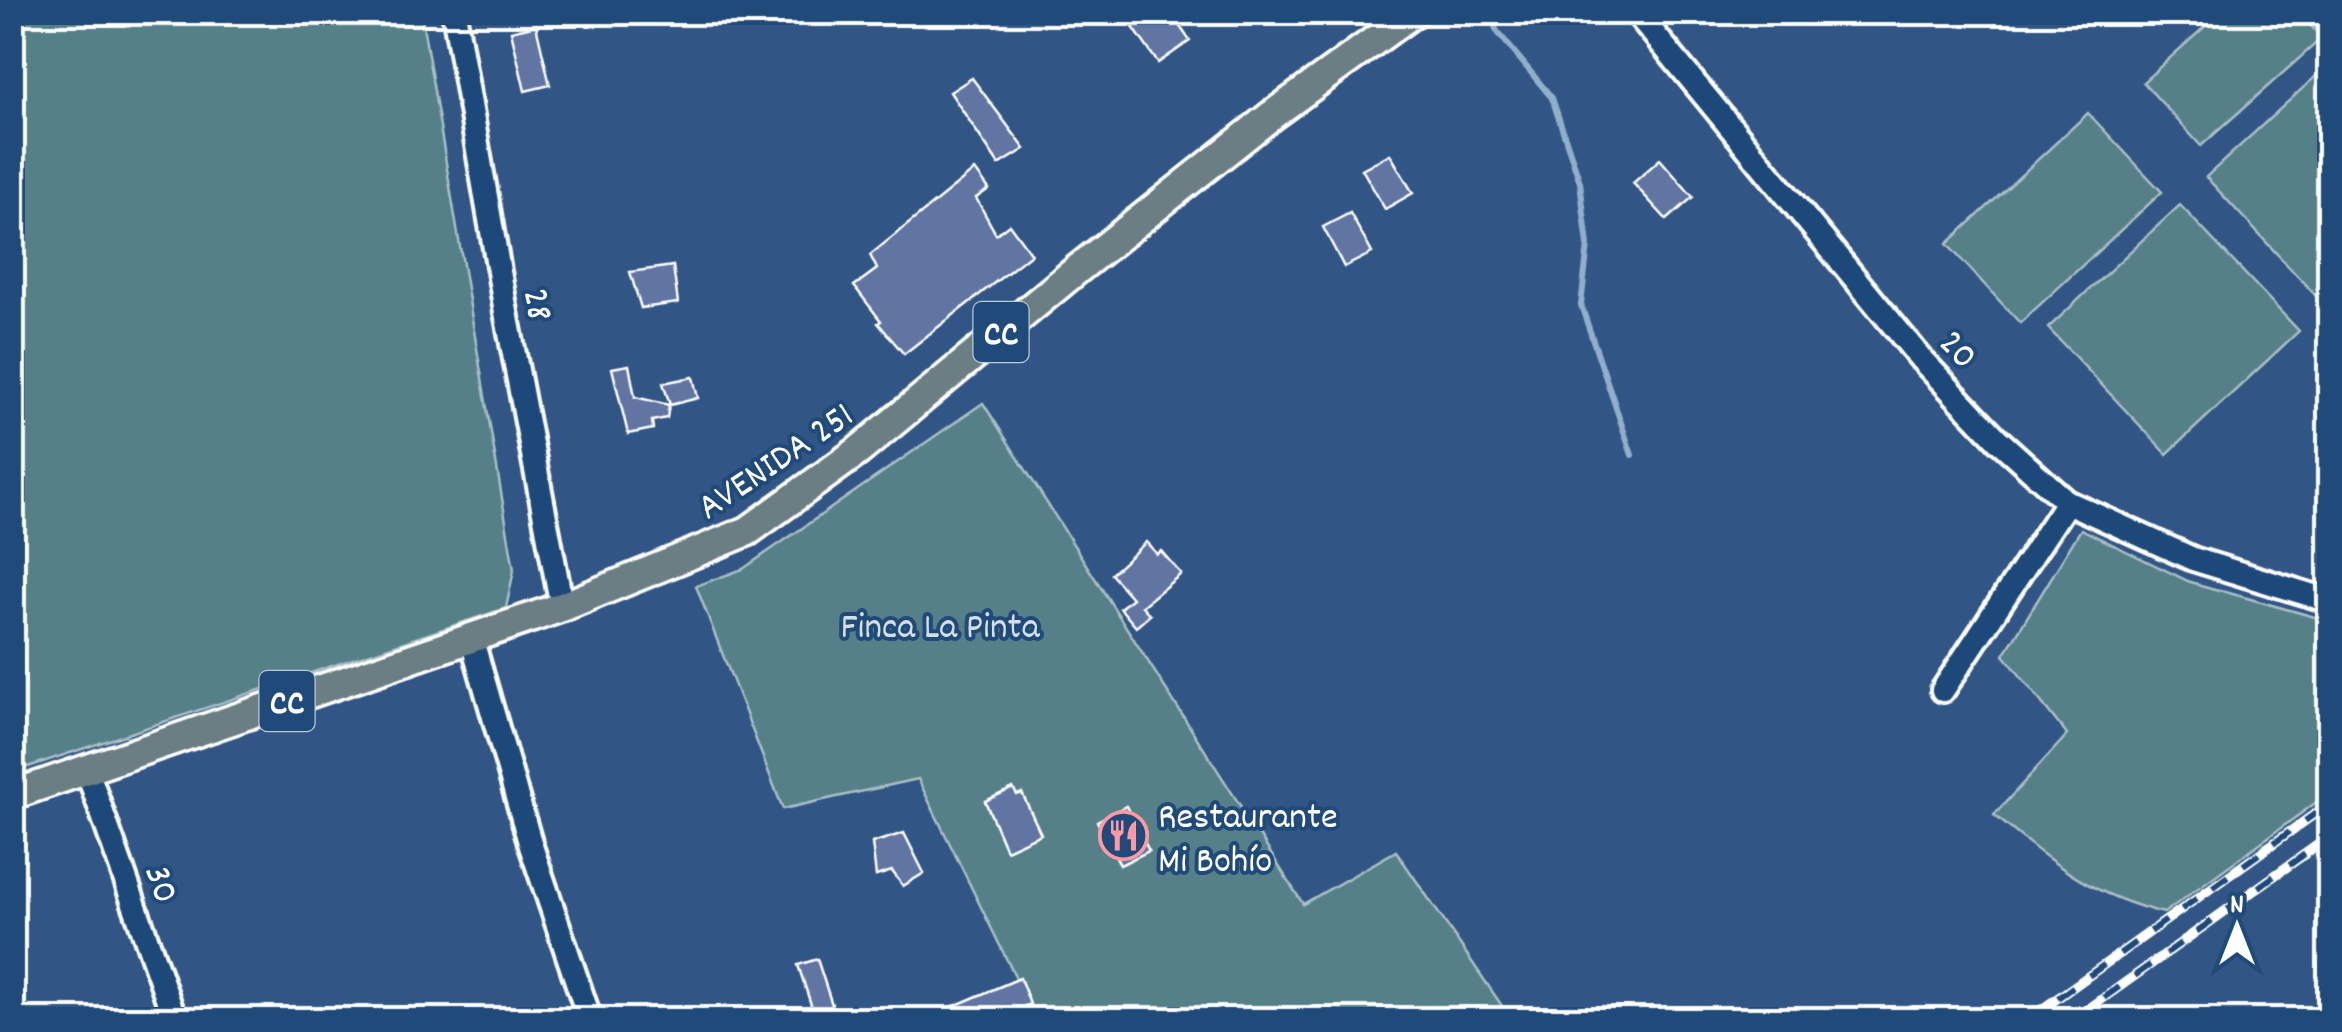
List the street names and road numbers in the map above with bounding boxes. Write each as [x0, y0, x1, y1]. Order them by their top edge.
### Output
street label: 28 [505, 284, 564, 325]
road number: CC [974, 302, 1028, 362]
street label: 20 [1923, 319, 1989, 384]
street label: AVENIDA 251 [688, 391, 866, 536]
road number: CC [260, 671, 314, 731]
street label: 30 [127, 858, 191, 912]

